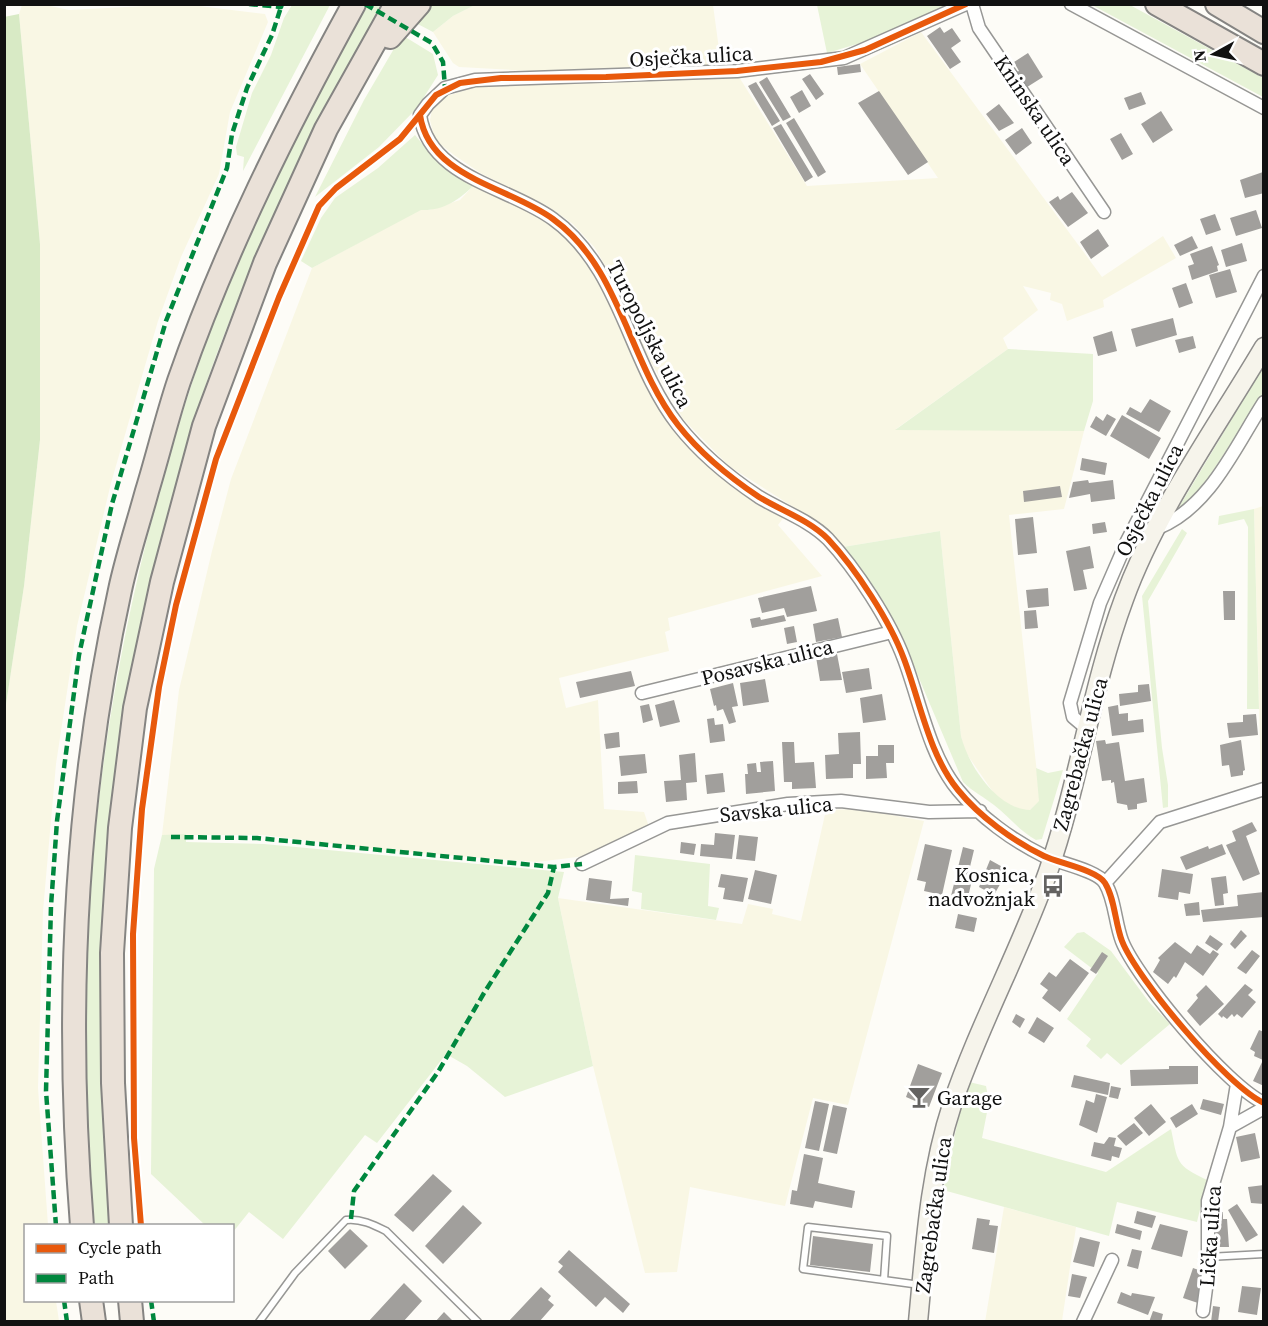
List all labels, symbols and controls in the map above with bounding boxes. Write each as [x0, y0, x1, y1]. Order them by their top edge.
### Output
north arrow [1184, 24, 1244, 84]
street label: Osječka ulica [629, 38, 754, 74]
text: N [1187, 48, 1211, 63]
street label: Kninska ulica [987, 49, 1083, 171]
street label: Turopoljska ulica [600, 255, 700, 413]
street label: Osječka ulica [1108, 438, 1190, 562]
street label: Posavska ulica [698, 632, 836, 692]
street label: Zagrebačka ulica [1046, 674, 1114, 834]
street label: Savska ulica [718, 789, 834, 829]
place label: Kosnica, nadvožnjak [928, 860, 1036, 913]
bus stop icon: Kosnica, nadvožnjak [1040, 873, 1066, 899]
place label: Garage [937, 1083, 1002, 1112]
bar icon: Garage [906, 1084, 932, 1110]
street label: Zagrebačka ulica [908, 1135, 958, 1295]
street label: Lička ulica [1192, 1184, 1228, 1288]
legend [24, 1224, 234, 1302]
text: Cycle path [78, 1235, 162, 1260]
text: Path [78, 1265, 115, 1290]

